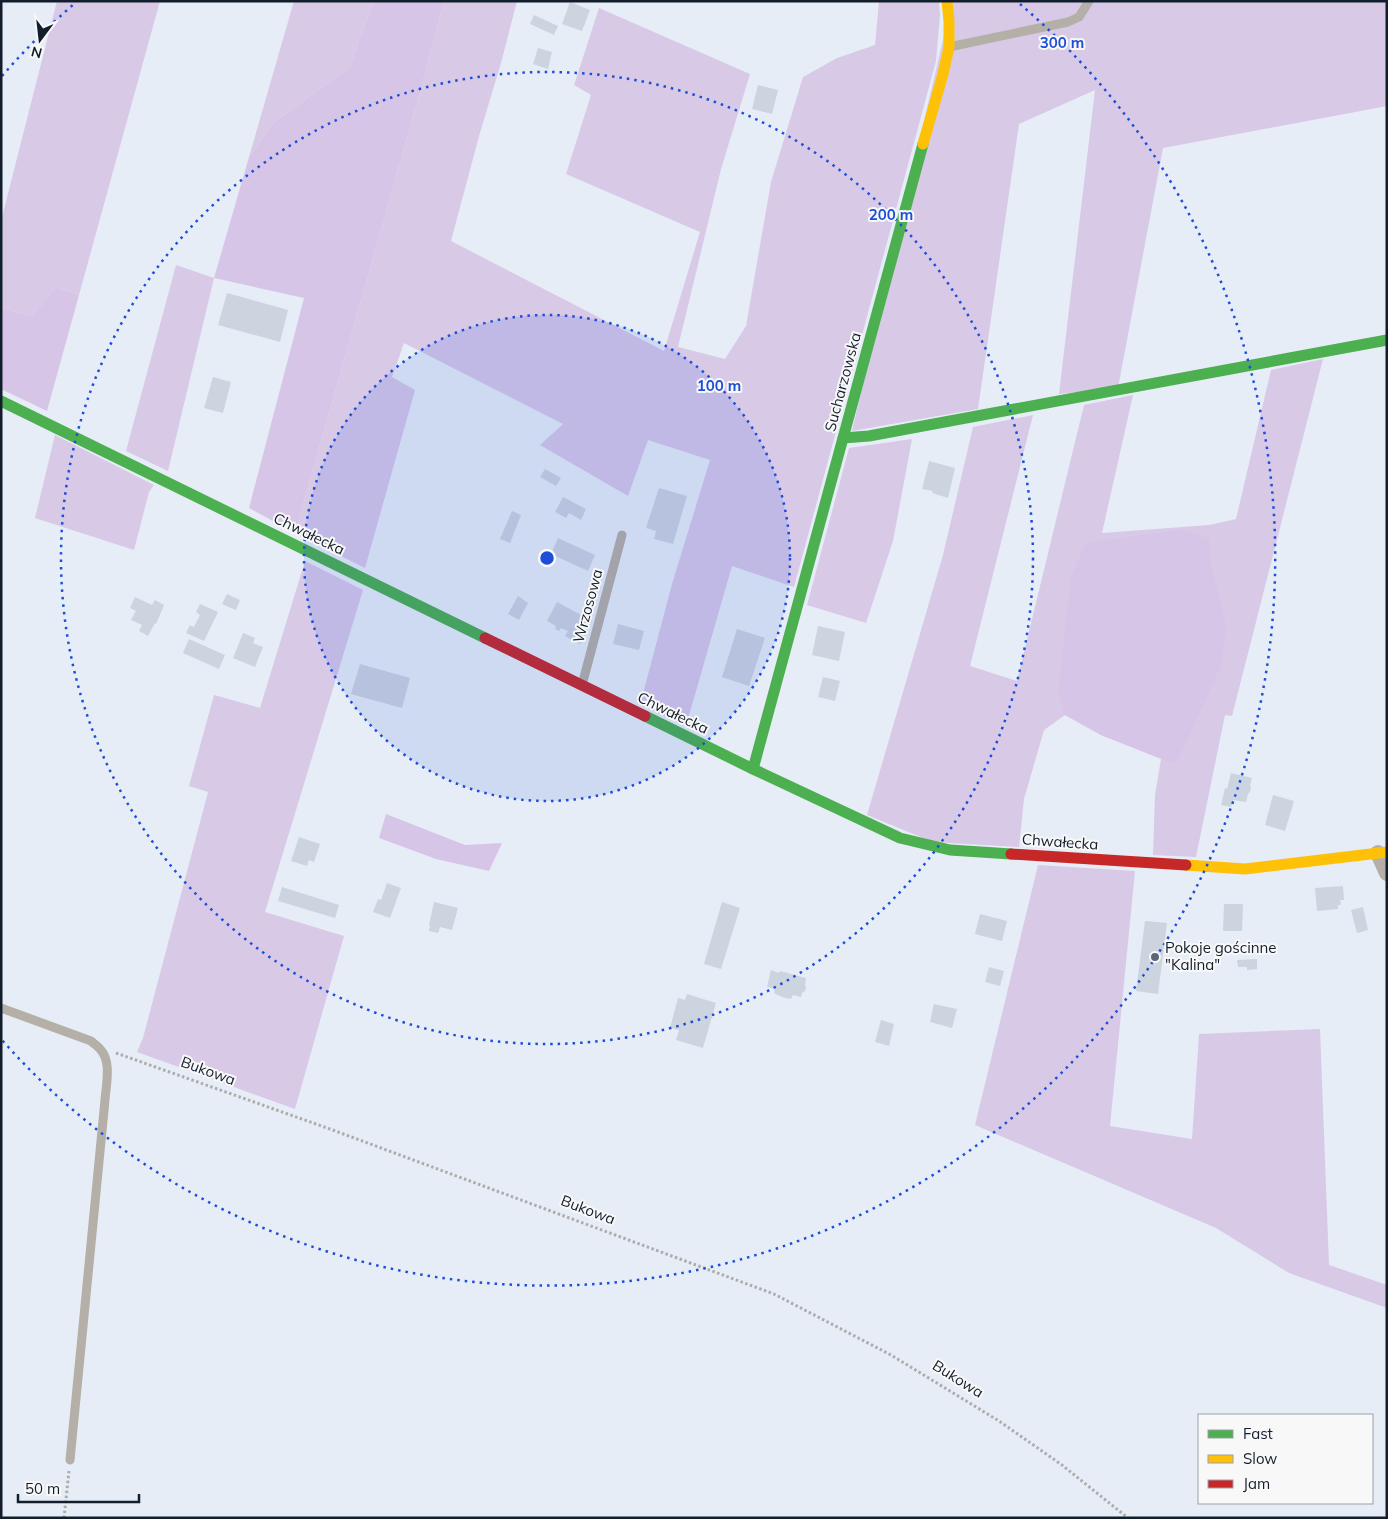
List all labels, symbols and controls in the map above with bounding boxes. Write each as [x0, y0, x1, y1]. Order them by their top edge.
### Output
north arrow [15, 15, 65, 65]
text: 300 m [1040, 33, 1084, 52]
text: N [29, 42, 44, 63]
text: 200 m [869, 205, 913, 224]
street label: Sucharzowska [820, 330, 865, 433]
text: 100 m [697, 376, 741, 395]
street label: Chwałecka [271, 508, 348, 559]
centre of rings [538, 549, 556, 567]
street label: Wrzosowa [569, 567, 606, 645]
street label: Chwałecka [635, 687, 712, 738]
street label: Chwałecka [1021, 829, 1099, 854]
place label: Pokoje gościnne "Kalina" [1165, 938, 1277, 974]
marker: Pokoje gościnne "Kalina" [1149, 951, 1161, 963]
street label: Bukowa [178, 1052, 238, 1089]
street label: Bukowa [558, 1190, 618, 1229]
street label: Bukowa [929, 1355, 987, 1402]
legend [1198, 1414, 1373, 1504]
text: Fast [1243, 1424, 1273, 1443]
text: Slow [1243, 1449, 1277, 1468]
scale bar [18, 1472, 139, 1504]
text: Jam [1243, 1474, 1270, 1493]
text: 50 m [25, 1479, 60, 1498]

